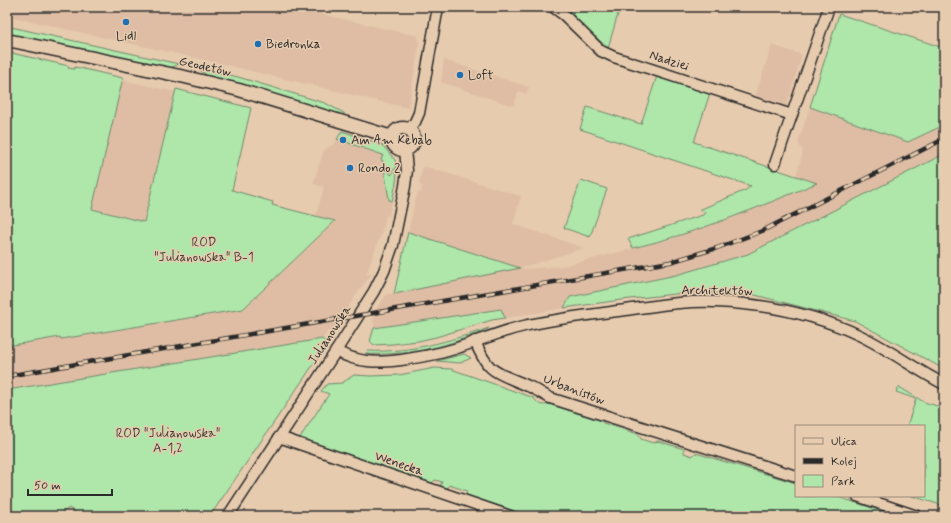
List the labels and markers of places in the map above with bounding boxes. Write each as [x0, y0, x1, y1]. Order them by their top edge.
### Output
marker: Lidl [121, 17, 131, 27]
place label: Lidl [116, 28, 136, 45]
place label: Biedronka [266, 36, 321, 53]
marker: Biedronka [253, 39, 263, 49]
place label: Loft [468, 67, 493, 84]
marker: Loft [455, 70, 465, 80]
place label: Am Am Kebab [351, 132, 432, 149]
marker: Am Am Kebab [338, 135, 348, 145]
place label: Rondo 2 [358, 160, 401, 177]
marker: Rondo 2 [345, 163, 355, 173]

